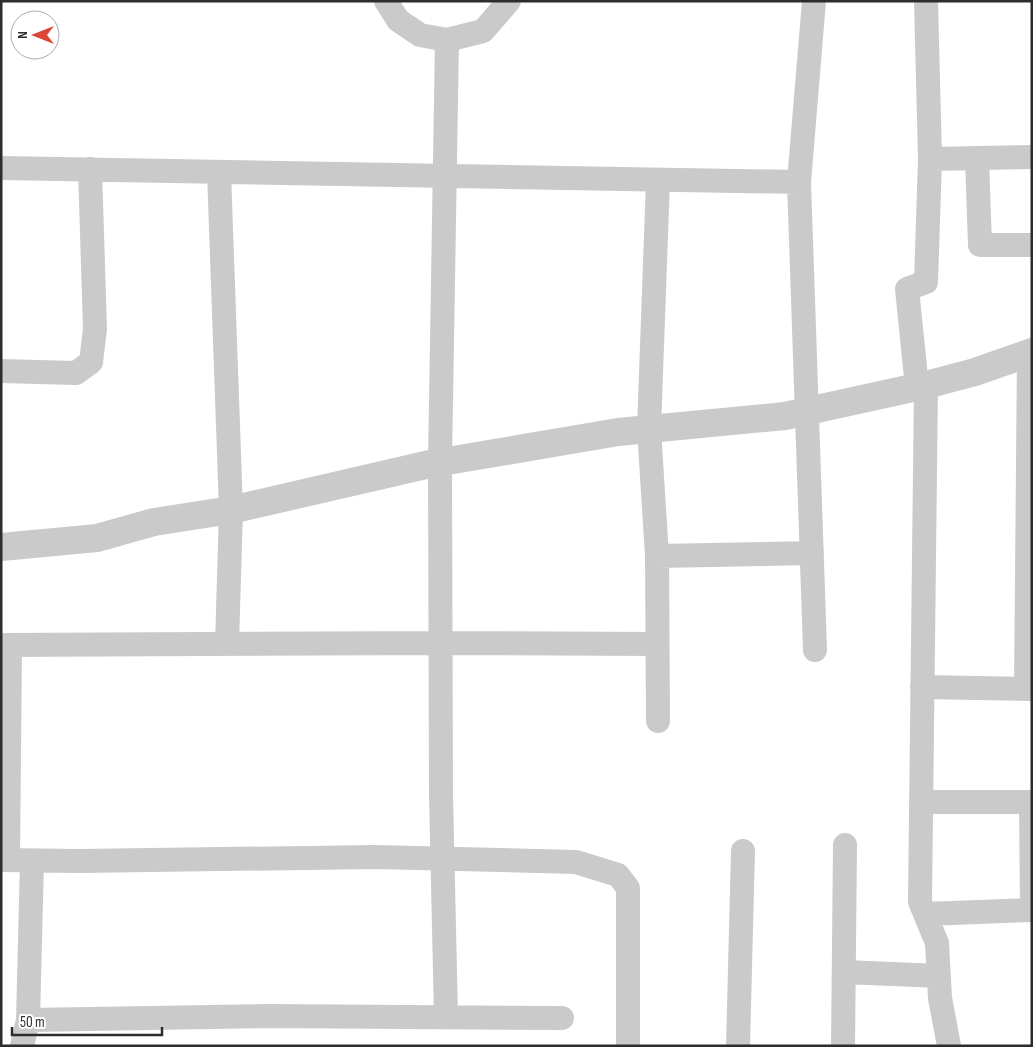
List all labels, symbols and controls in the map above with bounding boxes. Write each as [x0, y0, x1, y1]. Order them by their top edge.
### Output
north arrow [10, 10, 60, 60]
text: N [14, 31, 31, 39]
scale bar [12, 1004, 162, 1036]
text: 50 m [20, 1013, 45, 1032]

